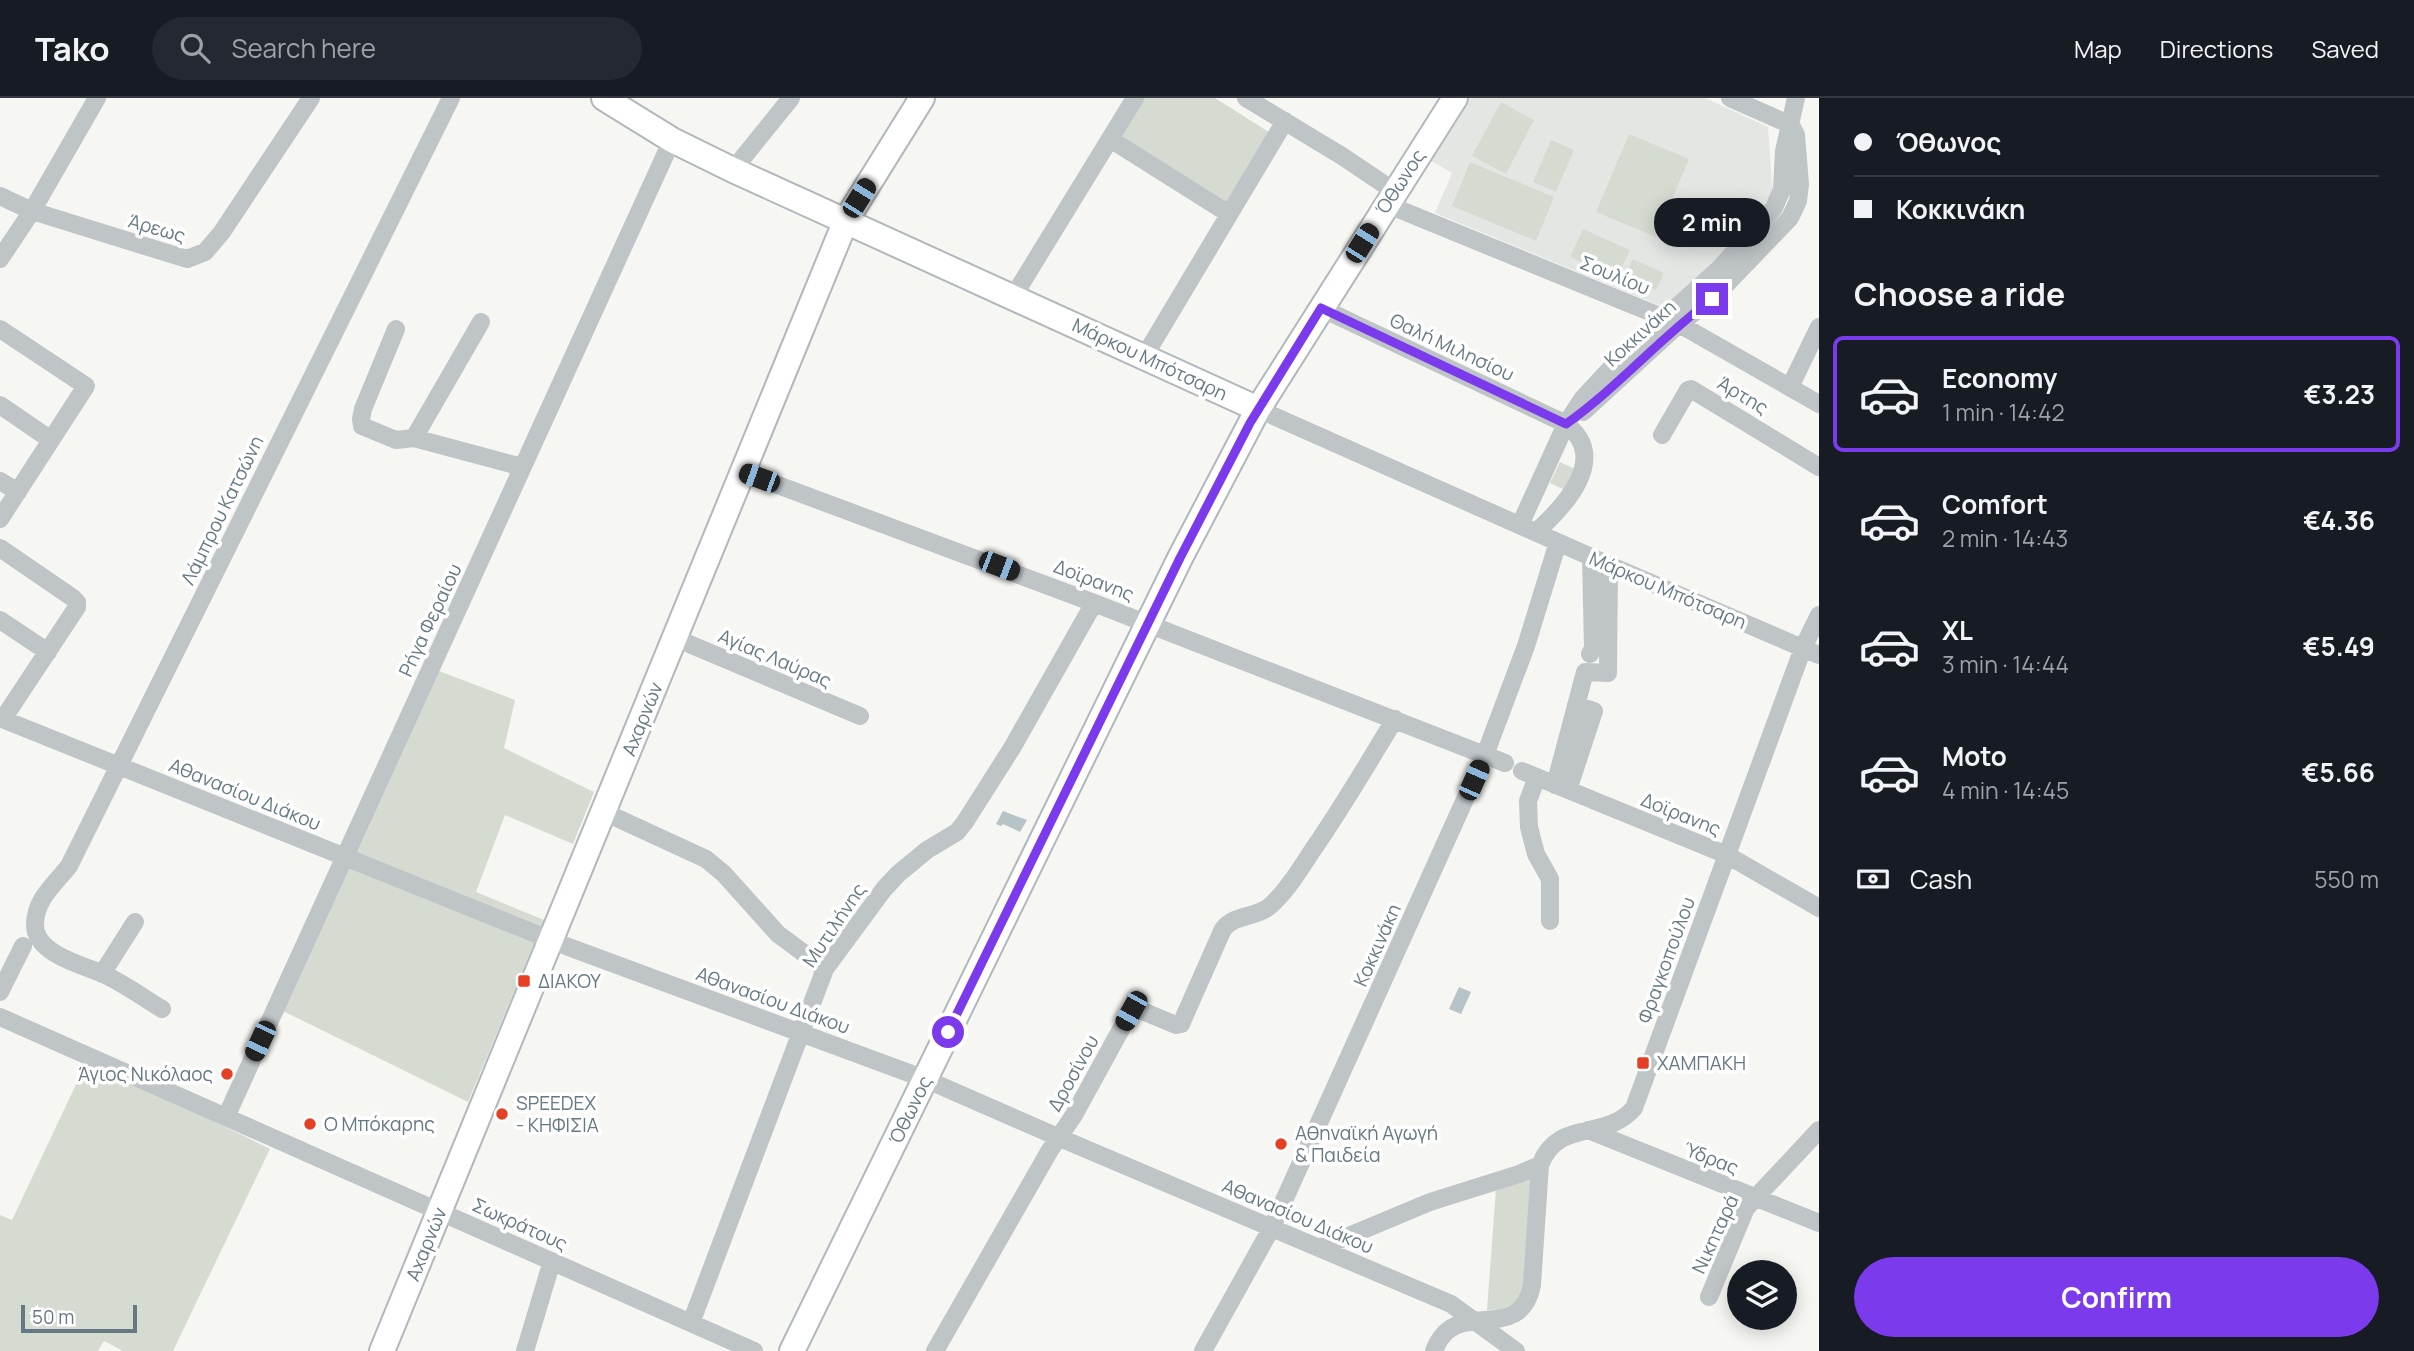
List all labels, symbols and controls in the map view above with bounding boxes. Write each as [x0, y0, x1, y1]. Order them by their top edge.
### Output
search box [152, 17, 642, 80]
text: Tako [35, 26, 110, 71]
icon: search [176, 29, 214, 67]
text: Search here [232, 30, 376, 66]
text: Map [2074, 32, 2122, 65]
text: Directions [2160, 32, 2273, 65]
text: Saved [2311, 32, 2379, 65]
text: Όθωνος [1896, 124, 2001, 160]
street label: Όθωνος [1369, 144, 1431, 220]
car [839, 175, 880, 221]
text: Κοκκινάκη [1896, 191, 2025, 227]
callout: 2 min [1654, 198, 1770, 246]
text: 2 min [1682, 206, 1742, 238]
street label: Άρεως [125, 207, 189, 249]
car [1342, 220, 1383, 266]
street label: Σουλίου [1576, 249, 1654, 301]
text: Choose a ride [1854, 272, 2065, 316]
route end [1696, 283, 1728, 315]
street label: Κοκκινάκη [1599, 294, 1681, 372]
street label: Θαλή Μιλησίου [1386, 307, 1518, 387]
street label: Μάρκου Μπότσαρη [1068, 312, 1232, 406]
text: Economy [1942, 360, 2057, 396]
icon: car [1858, 363, 1921, 426]
street label: Άρτης [1713, 370, 1773, 420]
text: €3.23 [2304, 376, 2375, 412]
text: 1 min · 14:42 [1942, 396, 2065, 428]
street label: Λάμπρου Κατσώνη [175, 431, 269, 589]
car [736, 461, 783, 495]
text: Comfort [1942, 486, 2048, 522]
icon: car [1858, 489, 1921, 552]
text: €4.36 [2303, 502, 2375, 538]
text: 2 min · 14:43 [1942, 522, 2068, 554]
street label: Μάρκου Μπότσαρη [1585, 545, 1751, 635]
car [976, 549, 1023, 583]
street label: Δοϊρανης [1050, 553, 1138, 607]
street label: Ρήγα Φεραίου [392, 559, 468, 681]
text: XL [1942, 612, 1973, 648]
icon: car [1858, 615, 1921, 678]
street label: Αγίας Λαύρας [714, 622, 836, 694]
text: €5.49 [2303, 628, 2375, 664]
text: 3 min · 14:44 [1942, 648, 2069, 680]
street label: Αχαρνών [615, 678, 669, 760]
text: Moto [1942, 738, 2007, 774]
icon: car [1858, 741, 1921, 804]
street label: Αθανασίου Διάκου [165, 752, 325, 836]
text: €5.66 [2302, 754, 2375, 790]
car [1456, 757, 1493, 803]
text: 4 min · 14:45 [1942, 774, 2069, 806]
street label: Δοϊρανης [1637, 786, 1725, 842]
icon: cash [1854, 860, 1892, 898]
text: Cash [1910, 861, 1972, 897]
text: 550 m [2314, 863, 2379, 895]
street label: Μυτιλήνης [796, 878, 872, 972]
street label: Φραγκοπούλου [1631, 893, 1701, 1027]
street label: Κοκκινάκη [1347, 900, 1407, 990]
street label: Αθανασίου Διάκου [693, 960, 853, 1040]
place label: ΔΙΑΚΟΥ [538, 968, 601, 994]
marker: ΔΙΑΚΟΥ [516, 973, 532, 989]
car [1112, 988, 1151, 1034]
route start [932, 1016, 964, 1048]
car [242, 1018, 279, 1064]
street label: Δροσίνου [1041, 1030, 1105, 1116]
place label: ΧΑΜΠΑΚΗ [1657, 1050, 1746, 1076]
marker: ΧΑΜΠΑΚΗ [1635, 1055, 1651, 1071]
place label: Άγιος Νικόλαος [78, 1061, 213, 1087]
marker: Άγιος Νικόλαος [219, 1066, 235, 1082]
street label: Όθωνος [882, 1071, 938, 1149]
place label: SPEEDEX - ΚΗΦΙΣΙΑ [516, 1090, 599, 1138]
marker: SPEEDEX - ΚΗΦΙΣΙΑ [494, 1106, 510, 1122]
place label: Ο Μπόκαρης [324, 1111, 435, 1137]
marker: Ο Μπόκαρης [302, 1116, 318, 1132]
place label: Αθηναϊκή Αγωγή & Παιδεία [1295, 1120, 1438, 1168]
marker: Αθηναϊκή Αγωγή & Παιδεία [1273, 1136, 1289, 1152]
street label: Ύδρας [1680, 1136, 1742, 1180]
street label: Αθανασίου Διάκου [1219, 1172, 1377, 1260]
street label: Νικηταρά [1685, 1190, 1745, 1278]
street label: Σωκράτους [468, 1191, 572, 1257]
street label: Αχαρνών [399, 1203, 453, 1285]
button: Confirm [1854, 1257, 2379, 1337]
map controls [1727, 1260, 1797, 1330]
button: layers [1727, 1260, 1797, 1330]
scale bar [21, 1302, 136, 1334]
text: 50 m [32, 1304, 74, 1330]

